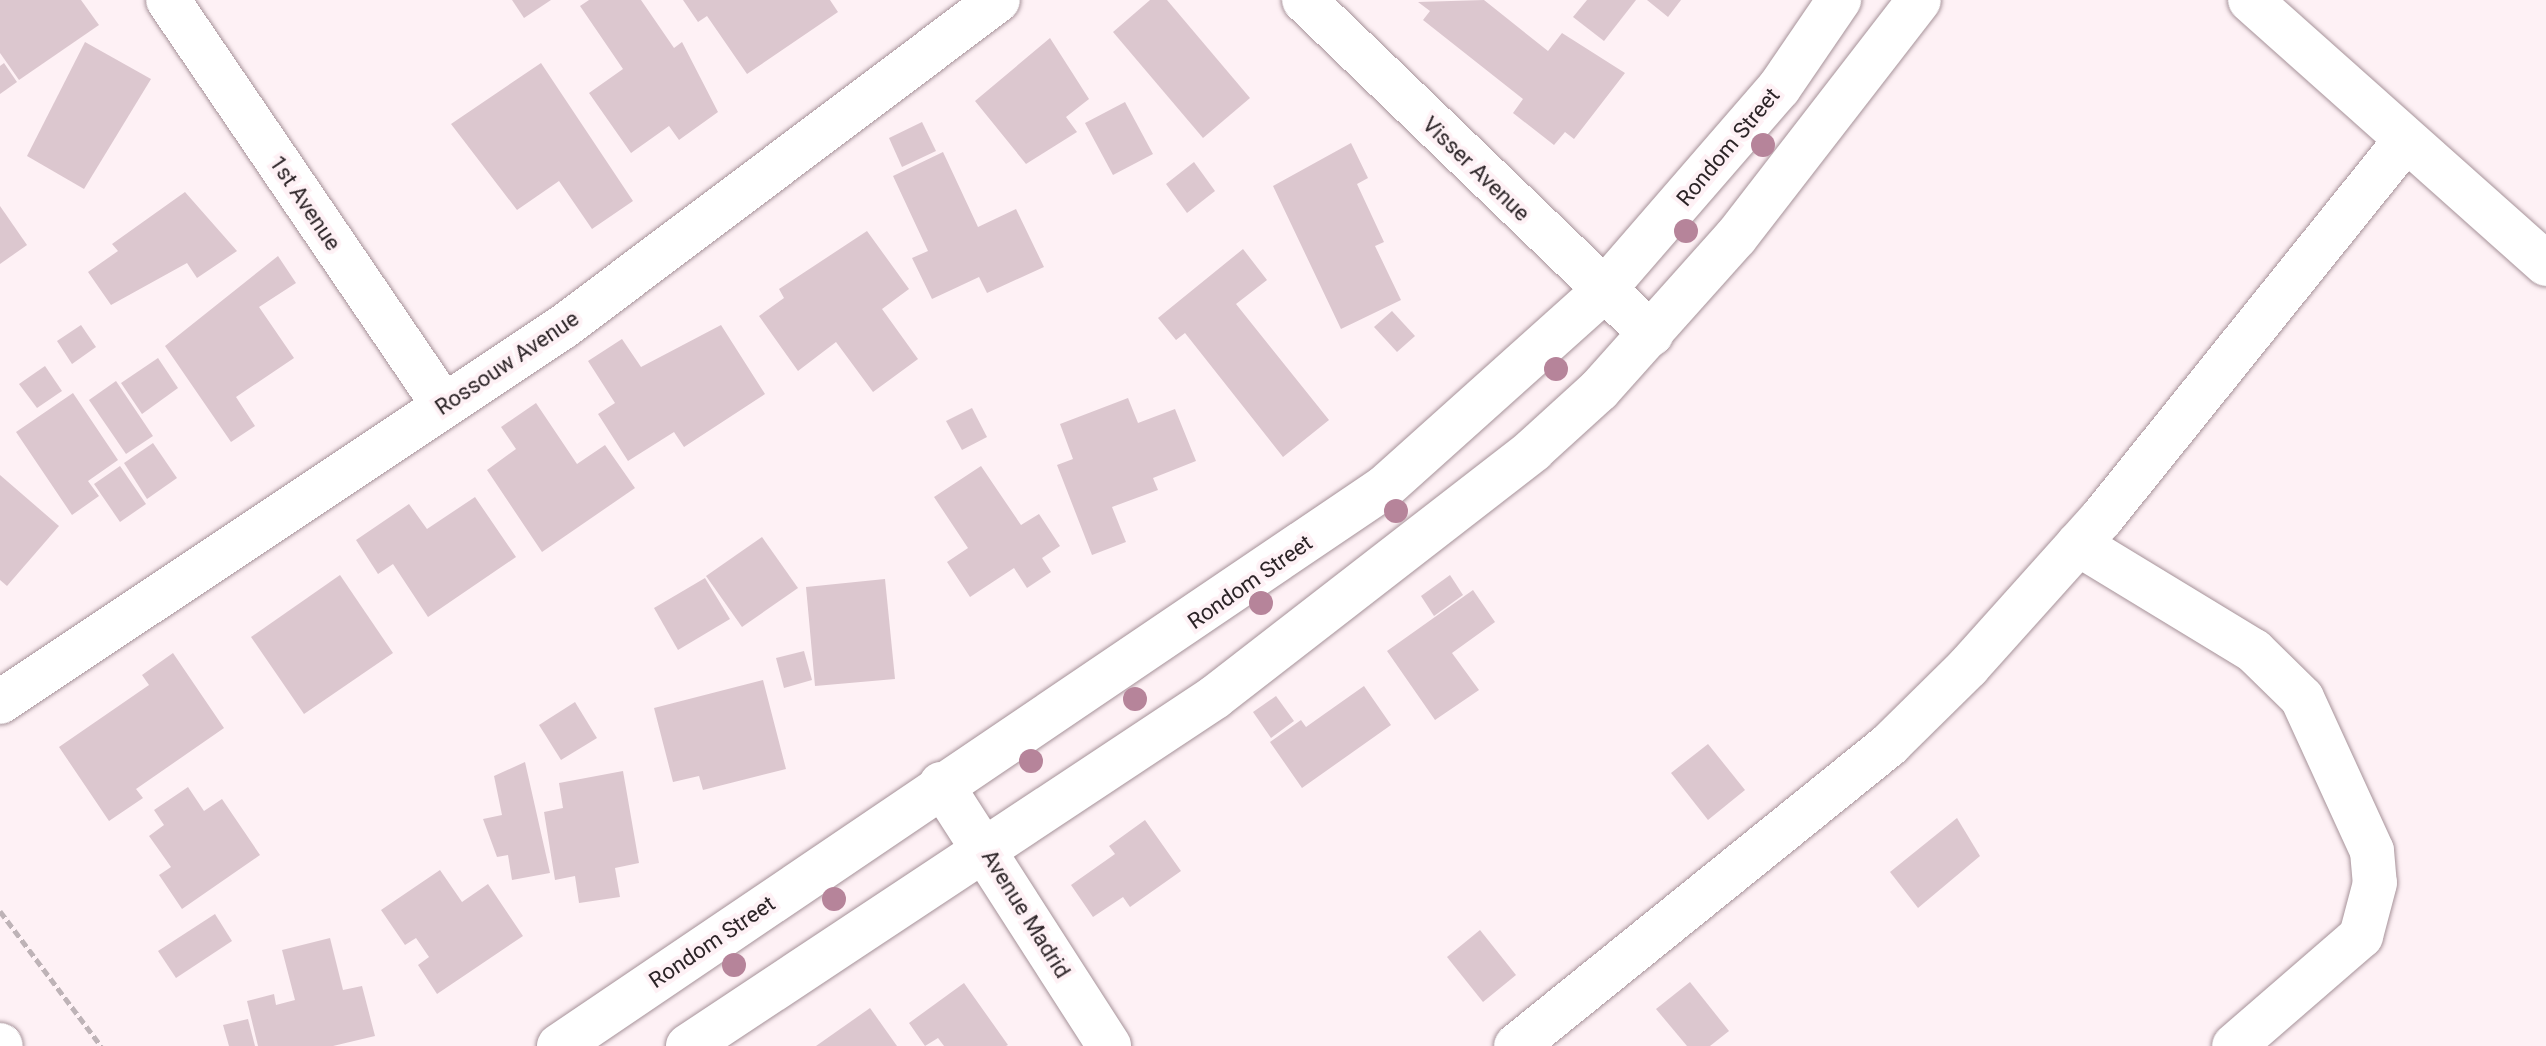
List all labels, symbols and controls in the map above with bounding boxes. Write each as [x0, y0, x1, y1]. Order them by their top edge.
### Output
street label: Rondom Street [1671, 83, 1785, 211]
street label: Visser Avenue [1417, 111, 1535, 227]
street label: 1st Avenue [264, 151, 346, 255]
street label: Rossouw Avenue [430, 305, 584, 421]
street label: Rondom Street [1183, 529, 1317, 635]
street label: Avenue Madrid [976, 845, 1076, 983]
street label: Rondom Street [644, 890, 780, 994]

